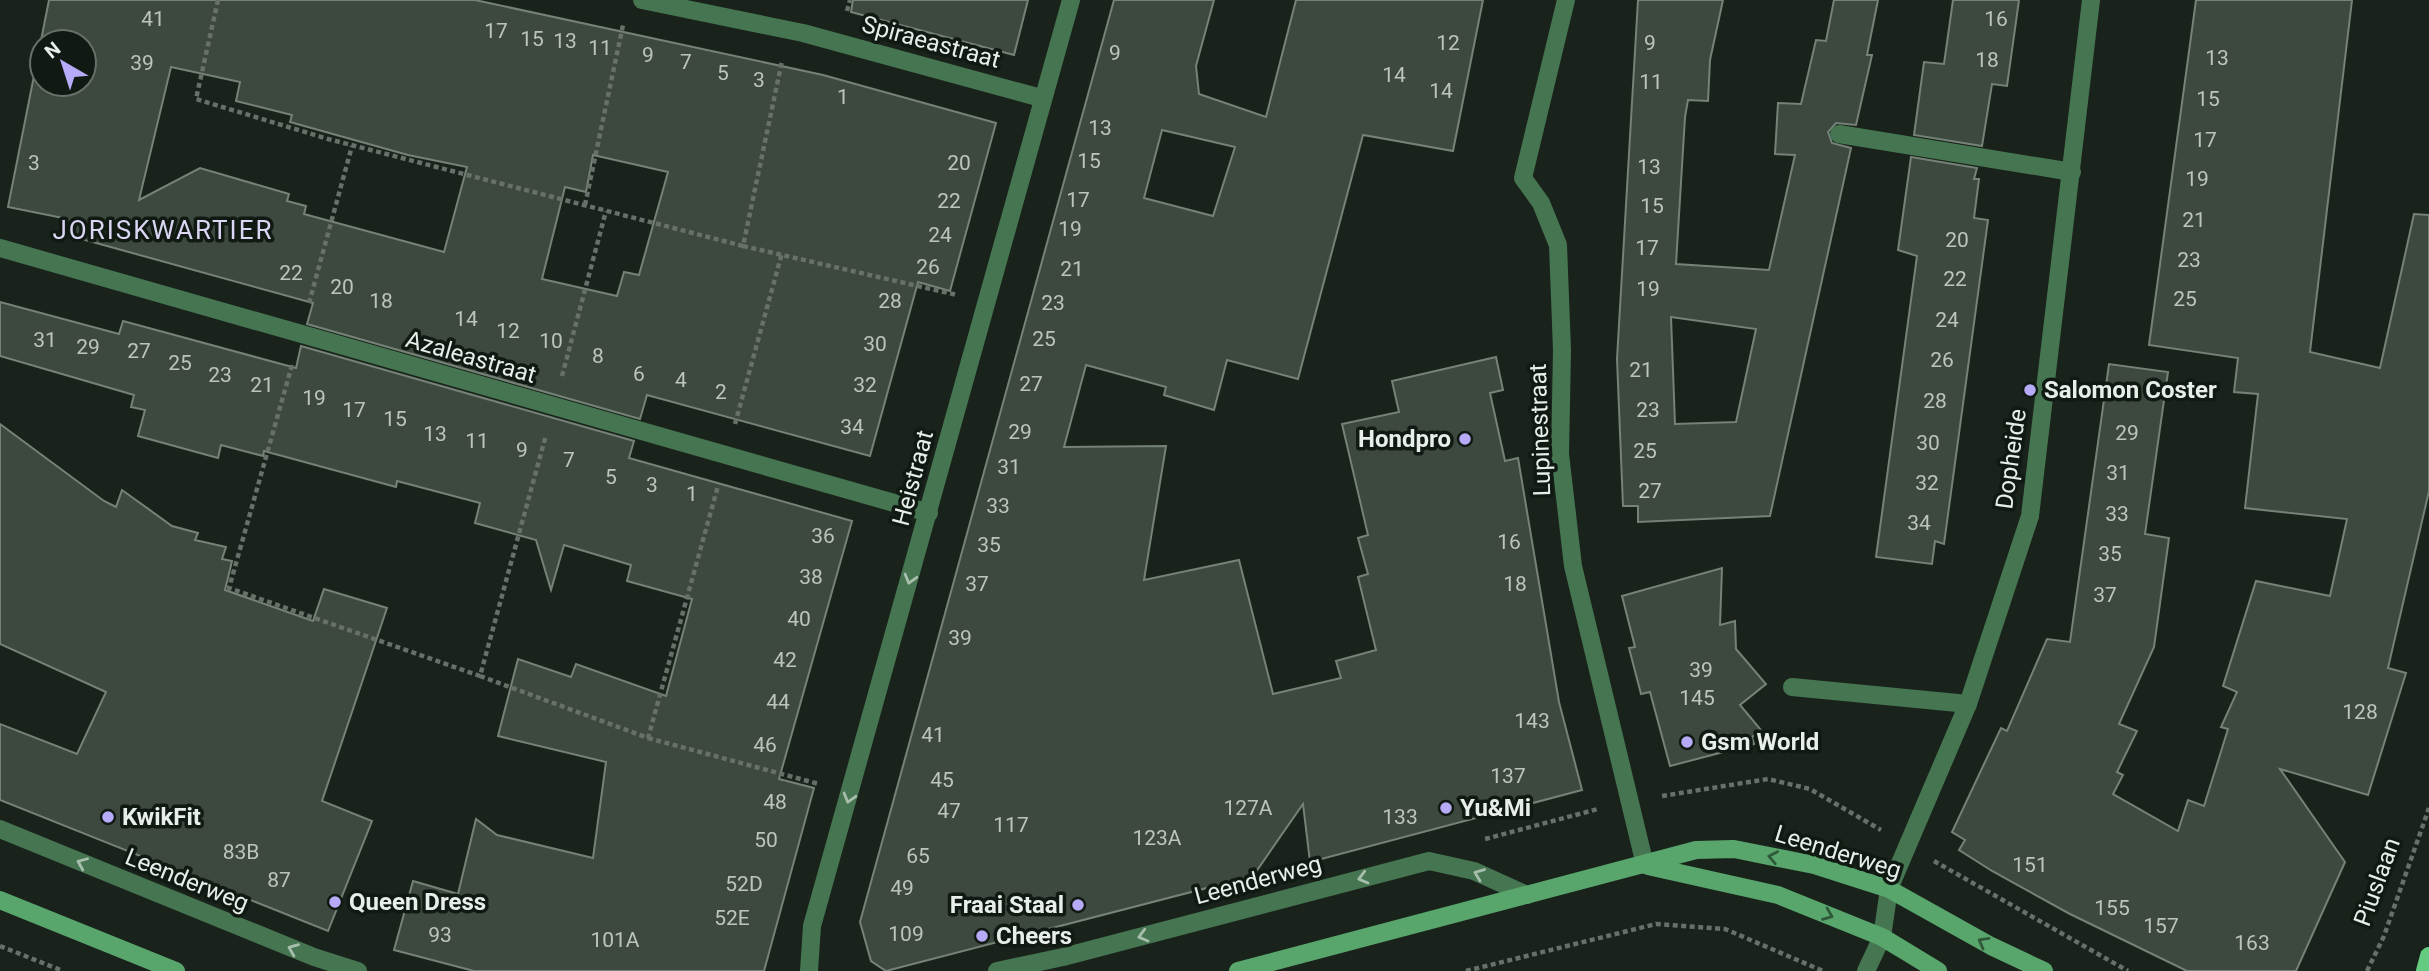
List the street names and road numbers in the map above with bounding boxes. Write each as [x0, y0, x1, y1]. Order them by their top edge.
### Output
street label: Spiraeastraat [859, 10, 1003, 74]
street label: Azaleastraat [403, 325, 540, 389]
street label: Lupinestraat [1524, 363, 1556, 497]
street label: Dopheide [1990, 407, 2032, 511]
street label: Heistraat [887, 427, 939, 529]
street label: Leenderweg [1772, 820, 1904, 884]
street label: Piuslaan [2348, 834, 2406, 930]
street label: Leenderweg [121, 843, 253, 917]
street label: Leenderweg [1191, 850, 1325, 910]

